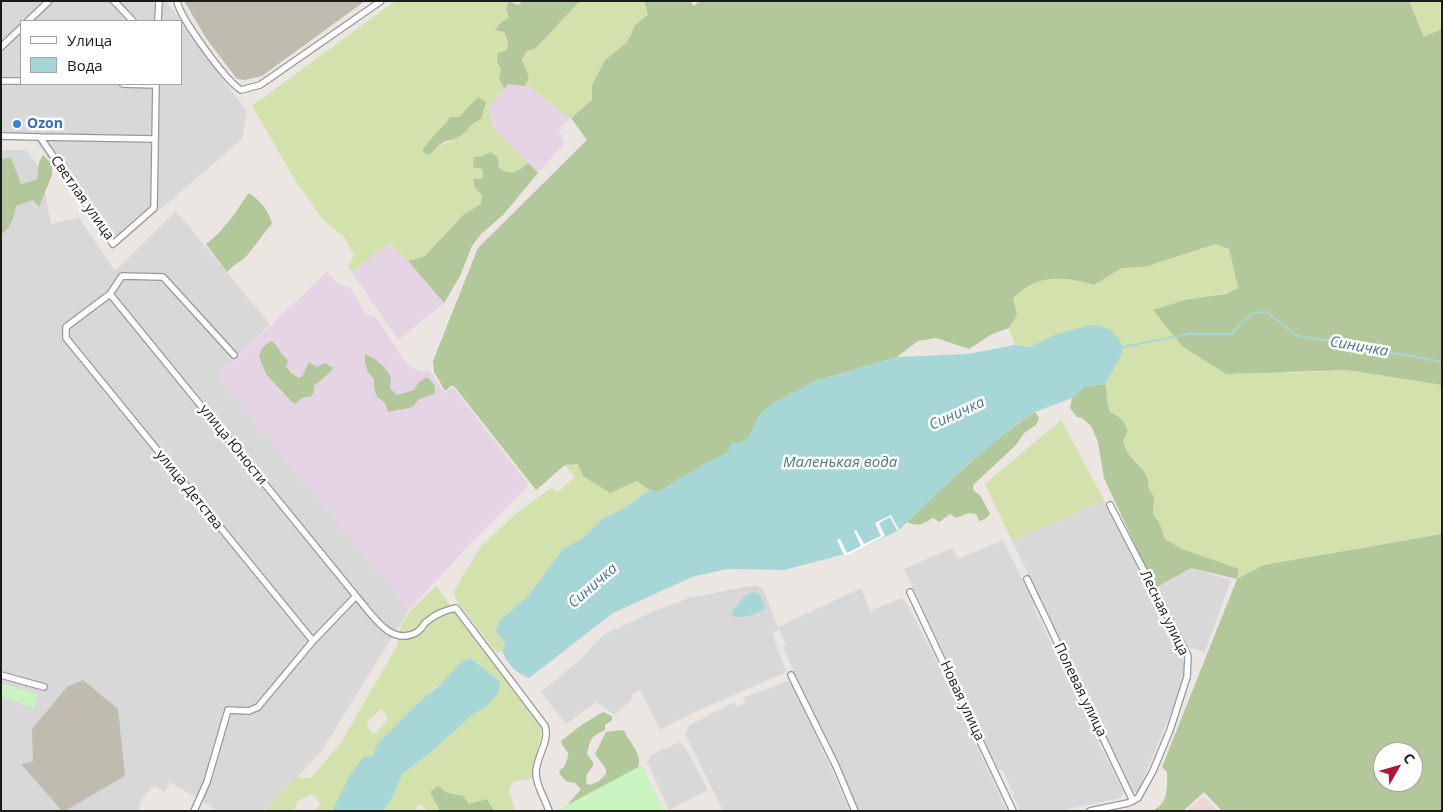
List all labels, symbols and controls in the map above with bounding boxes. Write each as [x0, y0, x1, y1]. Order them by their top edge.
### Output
legend [20, 20, 182, 85]
text: Улица [67, 30, 112, 50]
text: Вода [67, 55, 103, 75]
place label: Ozon [27, 116, 63, 132]
marker: Ozon [11, 118, 23, 130]
street label: Светлая улица [47, 153, 117, 243]
water label: Синичка [1328, 333, 1390, 361]
water label: Синичка [926, 393, 988, 435]
street label: улица Юности [196, 402, 270, 488]
street label: улица Детства [152, 447, 226, 533]
water label: Маленькая вода [783, 454, 897, 472]
water label: Синичка [565, 560, 621, 612]
street label: Лесная улица [1136, 568, 1192, 658]
street label: Полевая улица [1050, 640, 1110, 740]
street label: Новая улица [936, 658, 988, 744]
north arrow [1373, 742, 1423, 792]
text: С [1399, 749, 1420, 767]

